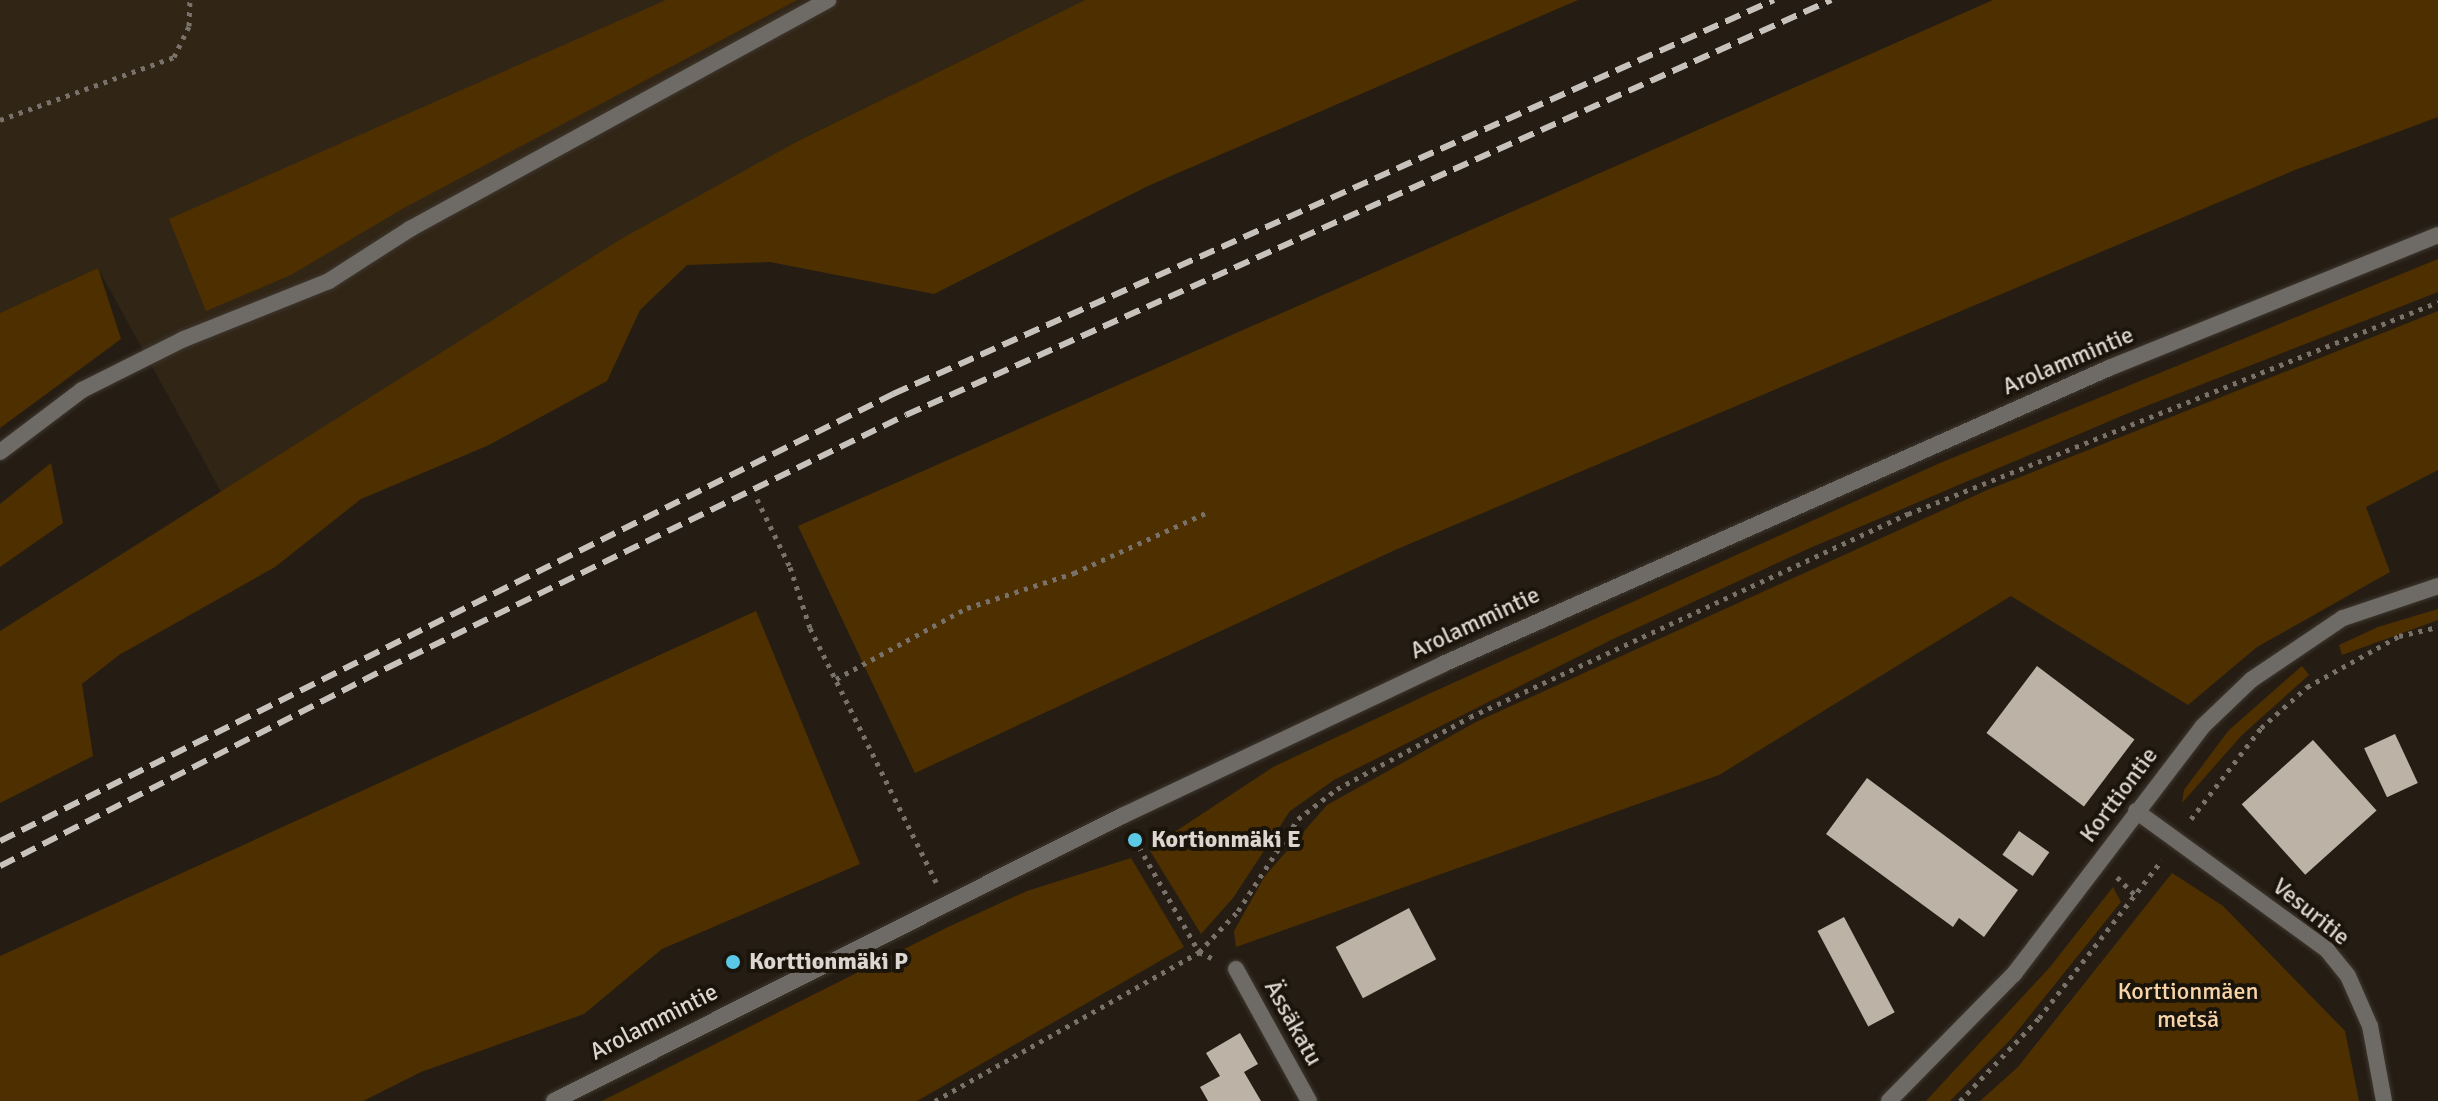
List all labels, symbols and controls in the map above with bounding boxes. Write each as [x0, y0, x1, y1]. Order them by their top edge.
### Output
street label: Arolammintie [1998, 320, 2138, 402]
street label: Arolammintie [1406, 580, 1544, 666]
street label: Korttiontie [2074, 742, 2164, 848]
place label: Kortionmäki E [1151, 826, 1301, 854]
marker: Kortionmäki E [1126, 831, 1144, 849]
street label: Vesuritie [2267, 872, 2355, 952]
place label: Korttionmäki P [749, 948, 908, 976]
marker: Korttionmäki P [724, 953, 742, 971]
street label: Ässäkatu [1258, 975, 1328, 1071]
street label: Arolammintie [585, 977, 723, 1067]
park label: Korttionmäen metsä [2117, 978, 2259, 1034]

